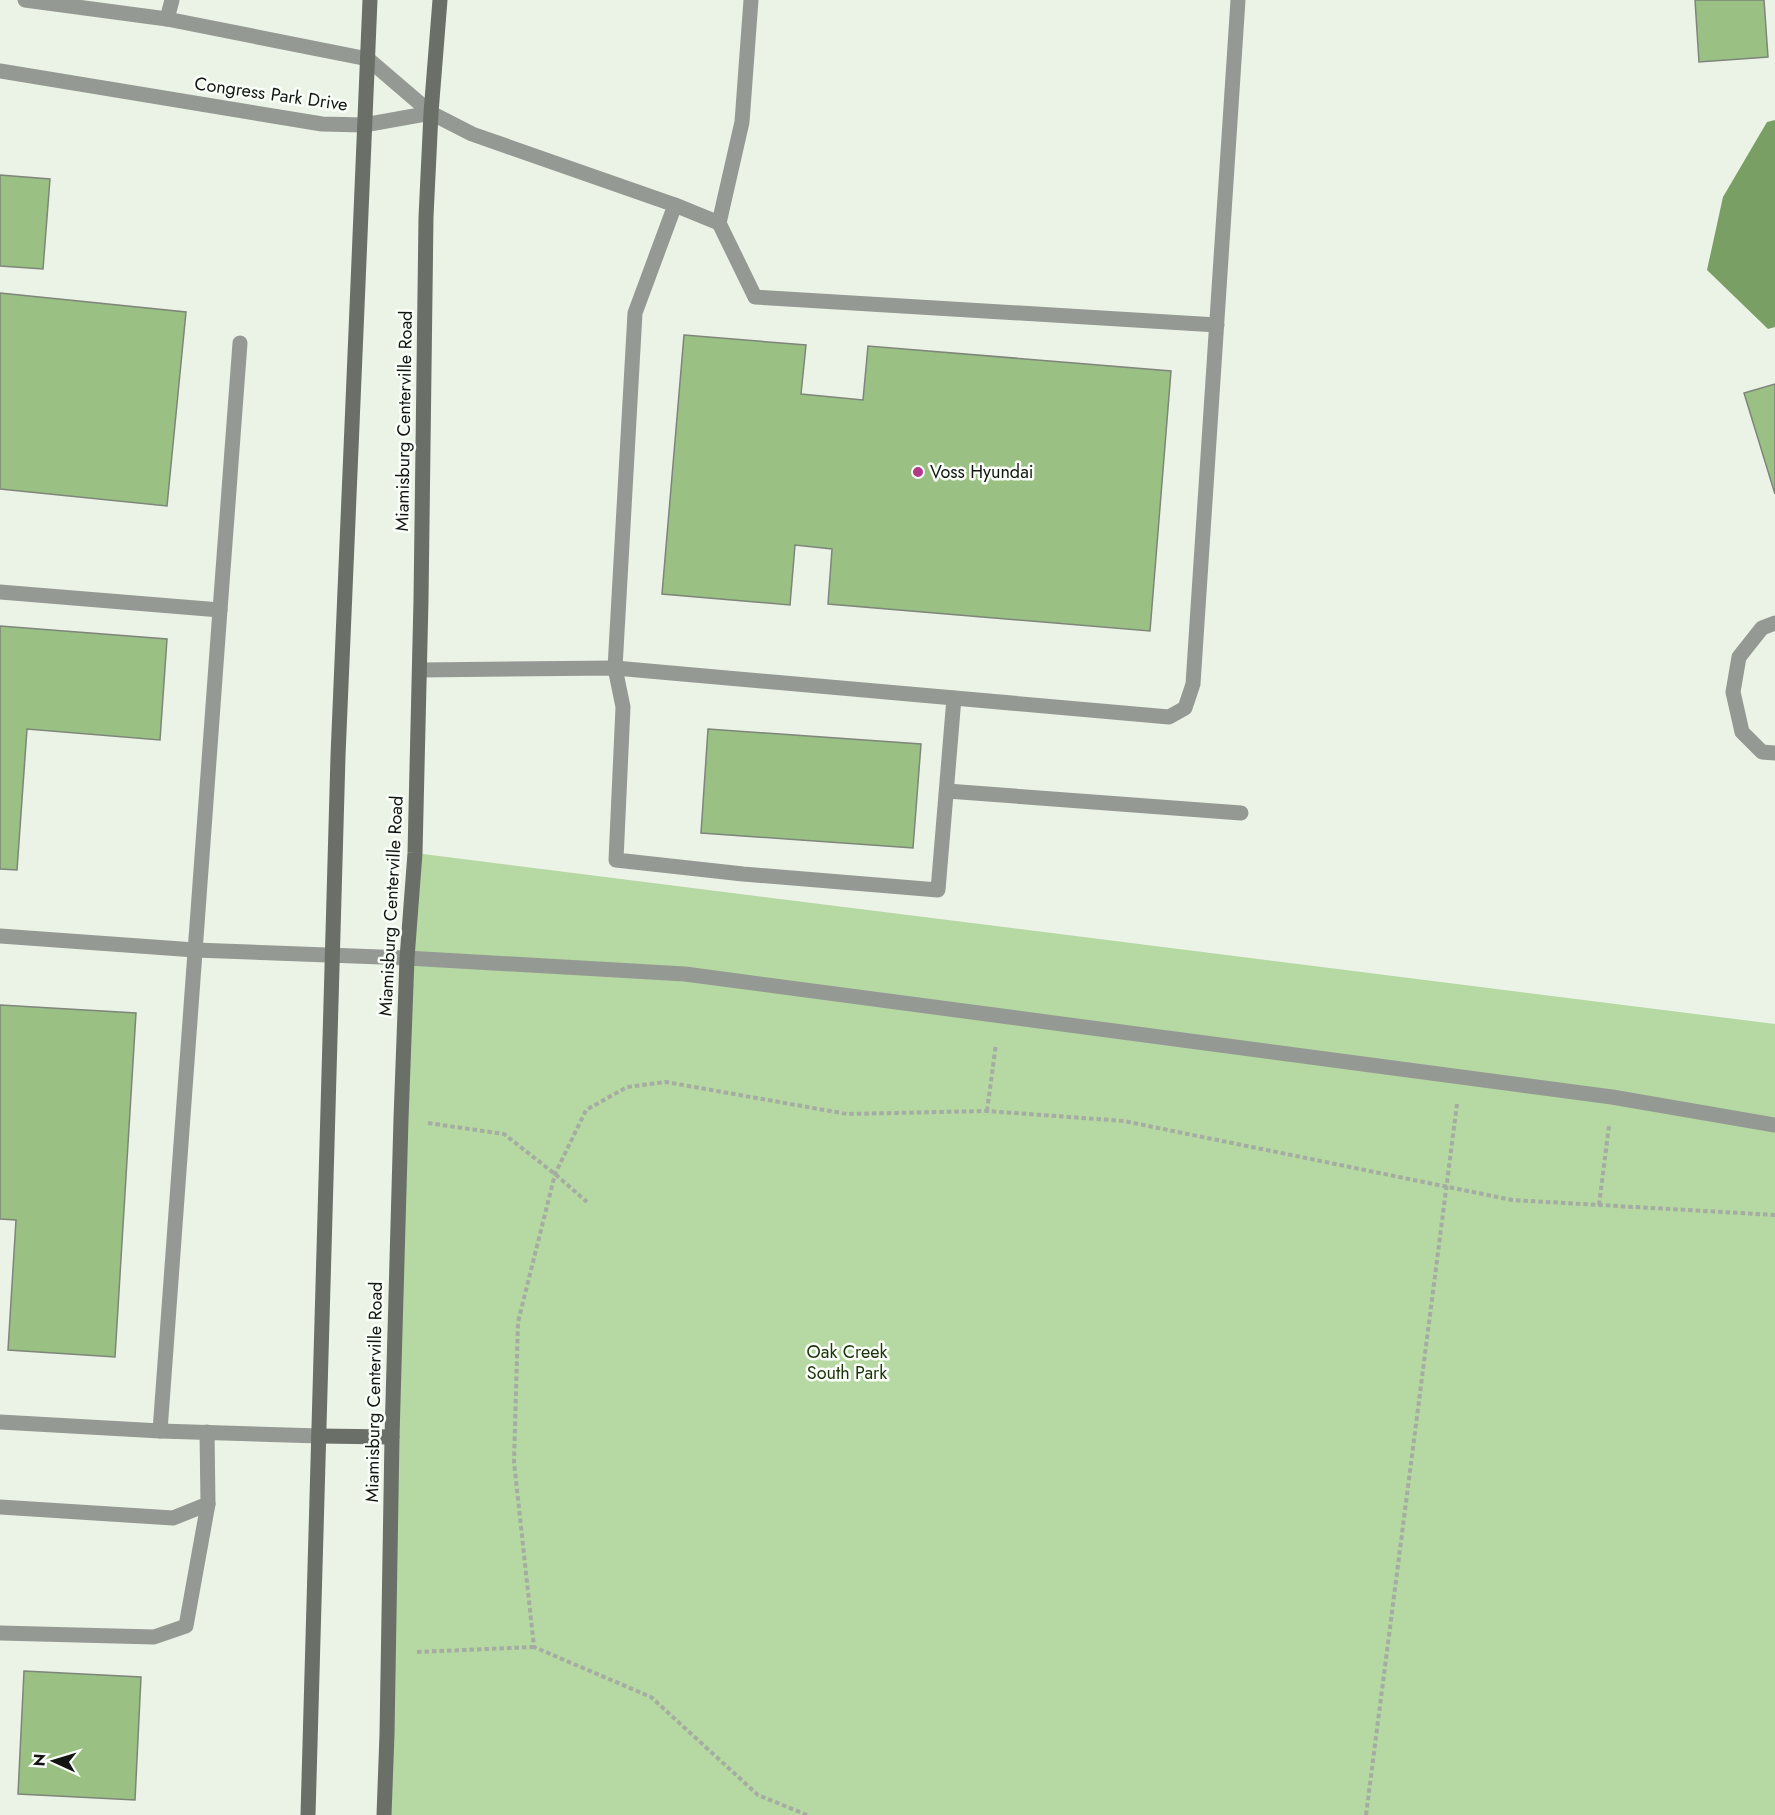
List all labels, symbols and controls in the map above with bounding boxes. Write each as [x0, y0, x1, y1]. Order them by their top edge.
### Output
street label: Congress Park Drive [193, 70, 349, 118]
street label: Miamisburg Centerville Road [389, 310, 419, 532]
place label: Voss Hyundai [930, 459, 1033, 485]
marker: Voss Hyundai [911, 465, 925, 479]
street label: Miamisburg Centerville Road [372, 795, 410, 1017]
street label: Miamisburg Centerville Road [359, 1281, 389, 1503]
park label: Oak Creek South Park [807, 1339, 888, 1386]
north arrow [24, 1731, 84, 1791]
text: N [28, 1753, 51, 1767]

